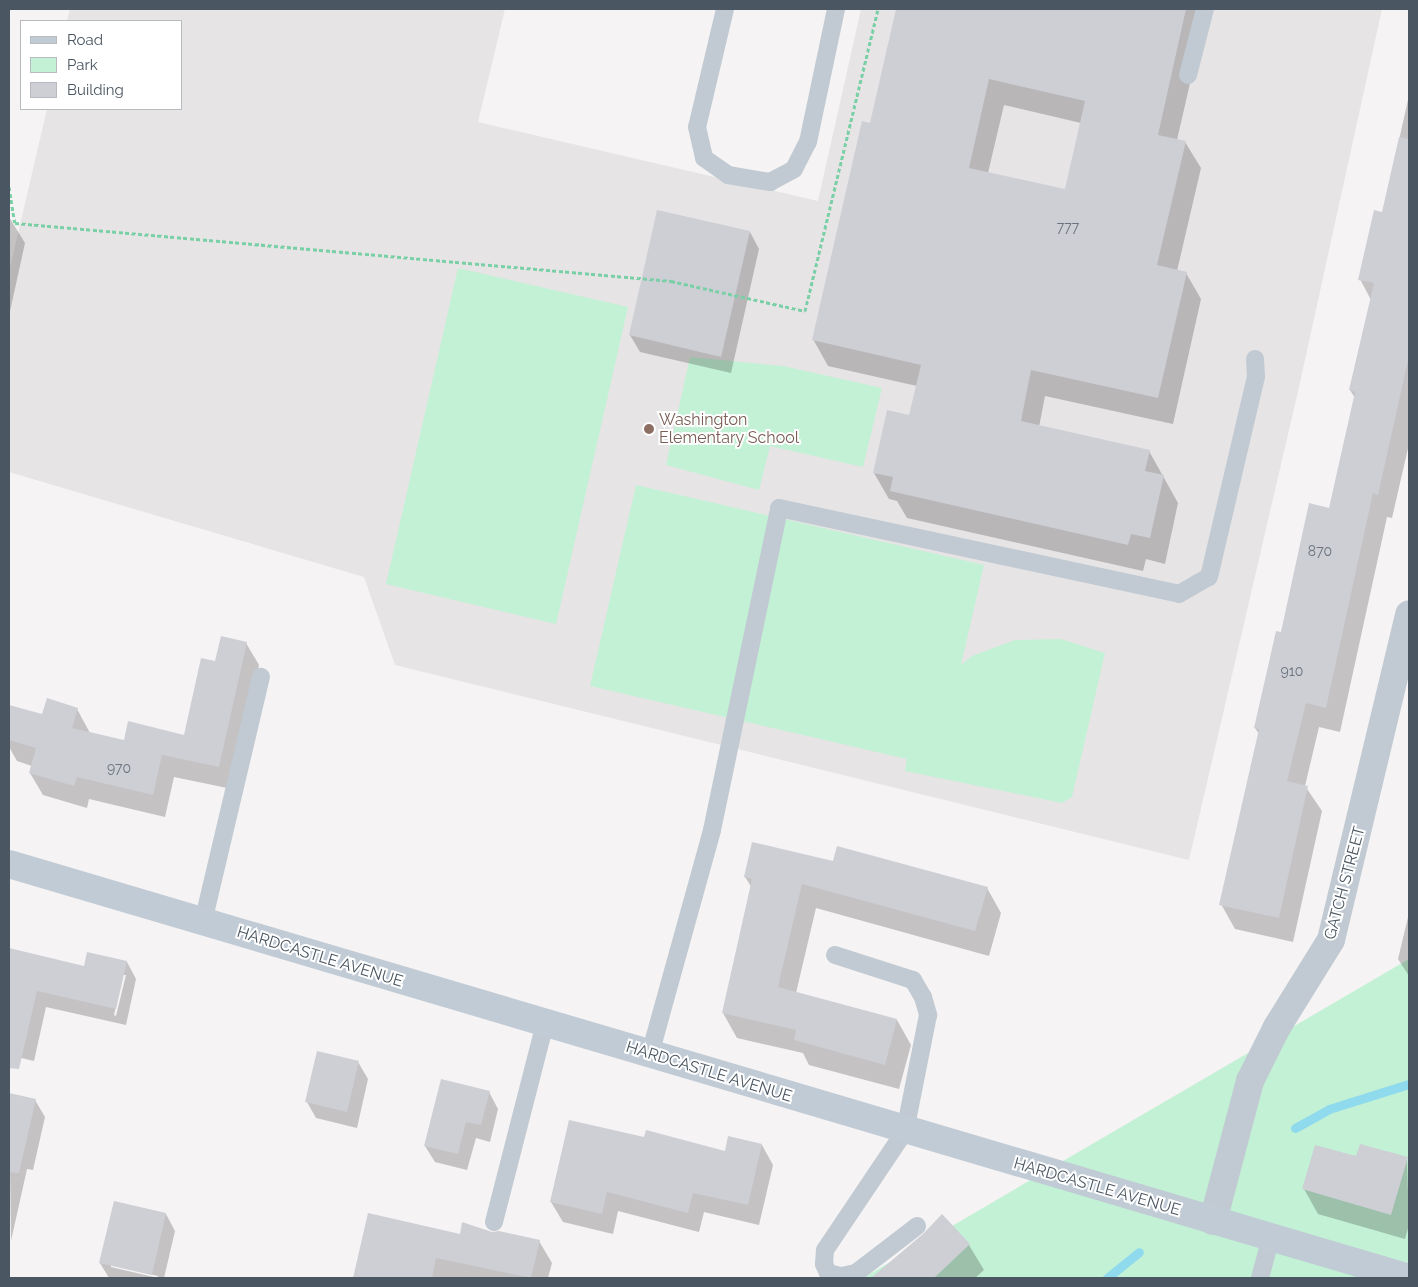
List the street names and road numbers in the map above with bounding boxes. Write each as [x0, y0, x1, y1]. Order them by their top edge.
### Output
street label: GATCH STREET [1321, 824, 1369, 942]
street label: HARDCASTLE AVENUE [234, 922, 406, 992]
street label: HARDCASTLE AVENUE [623, 1037, 795, 1107]
street label: HARDCASTLE AVENUE [1011, 1154, 1183, 1220]

